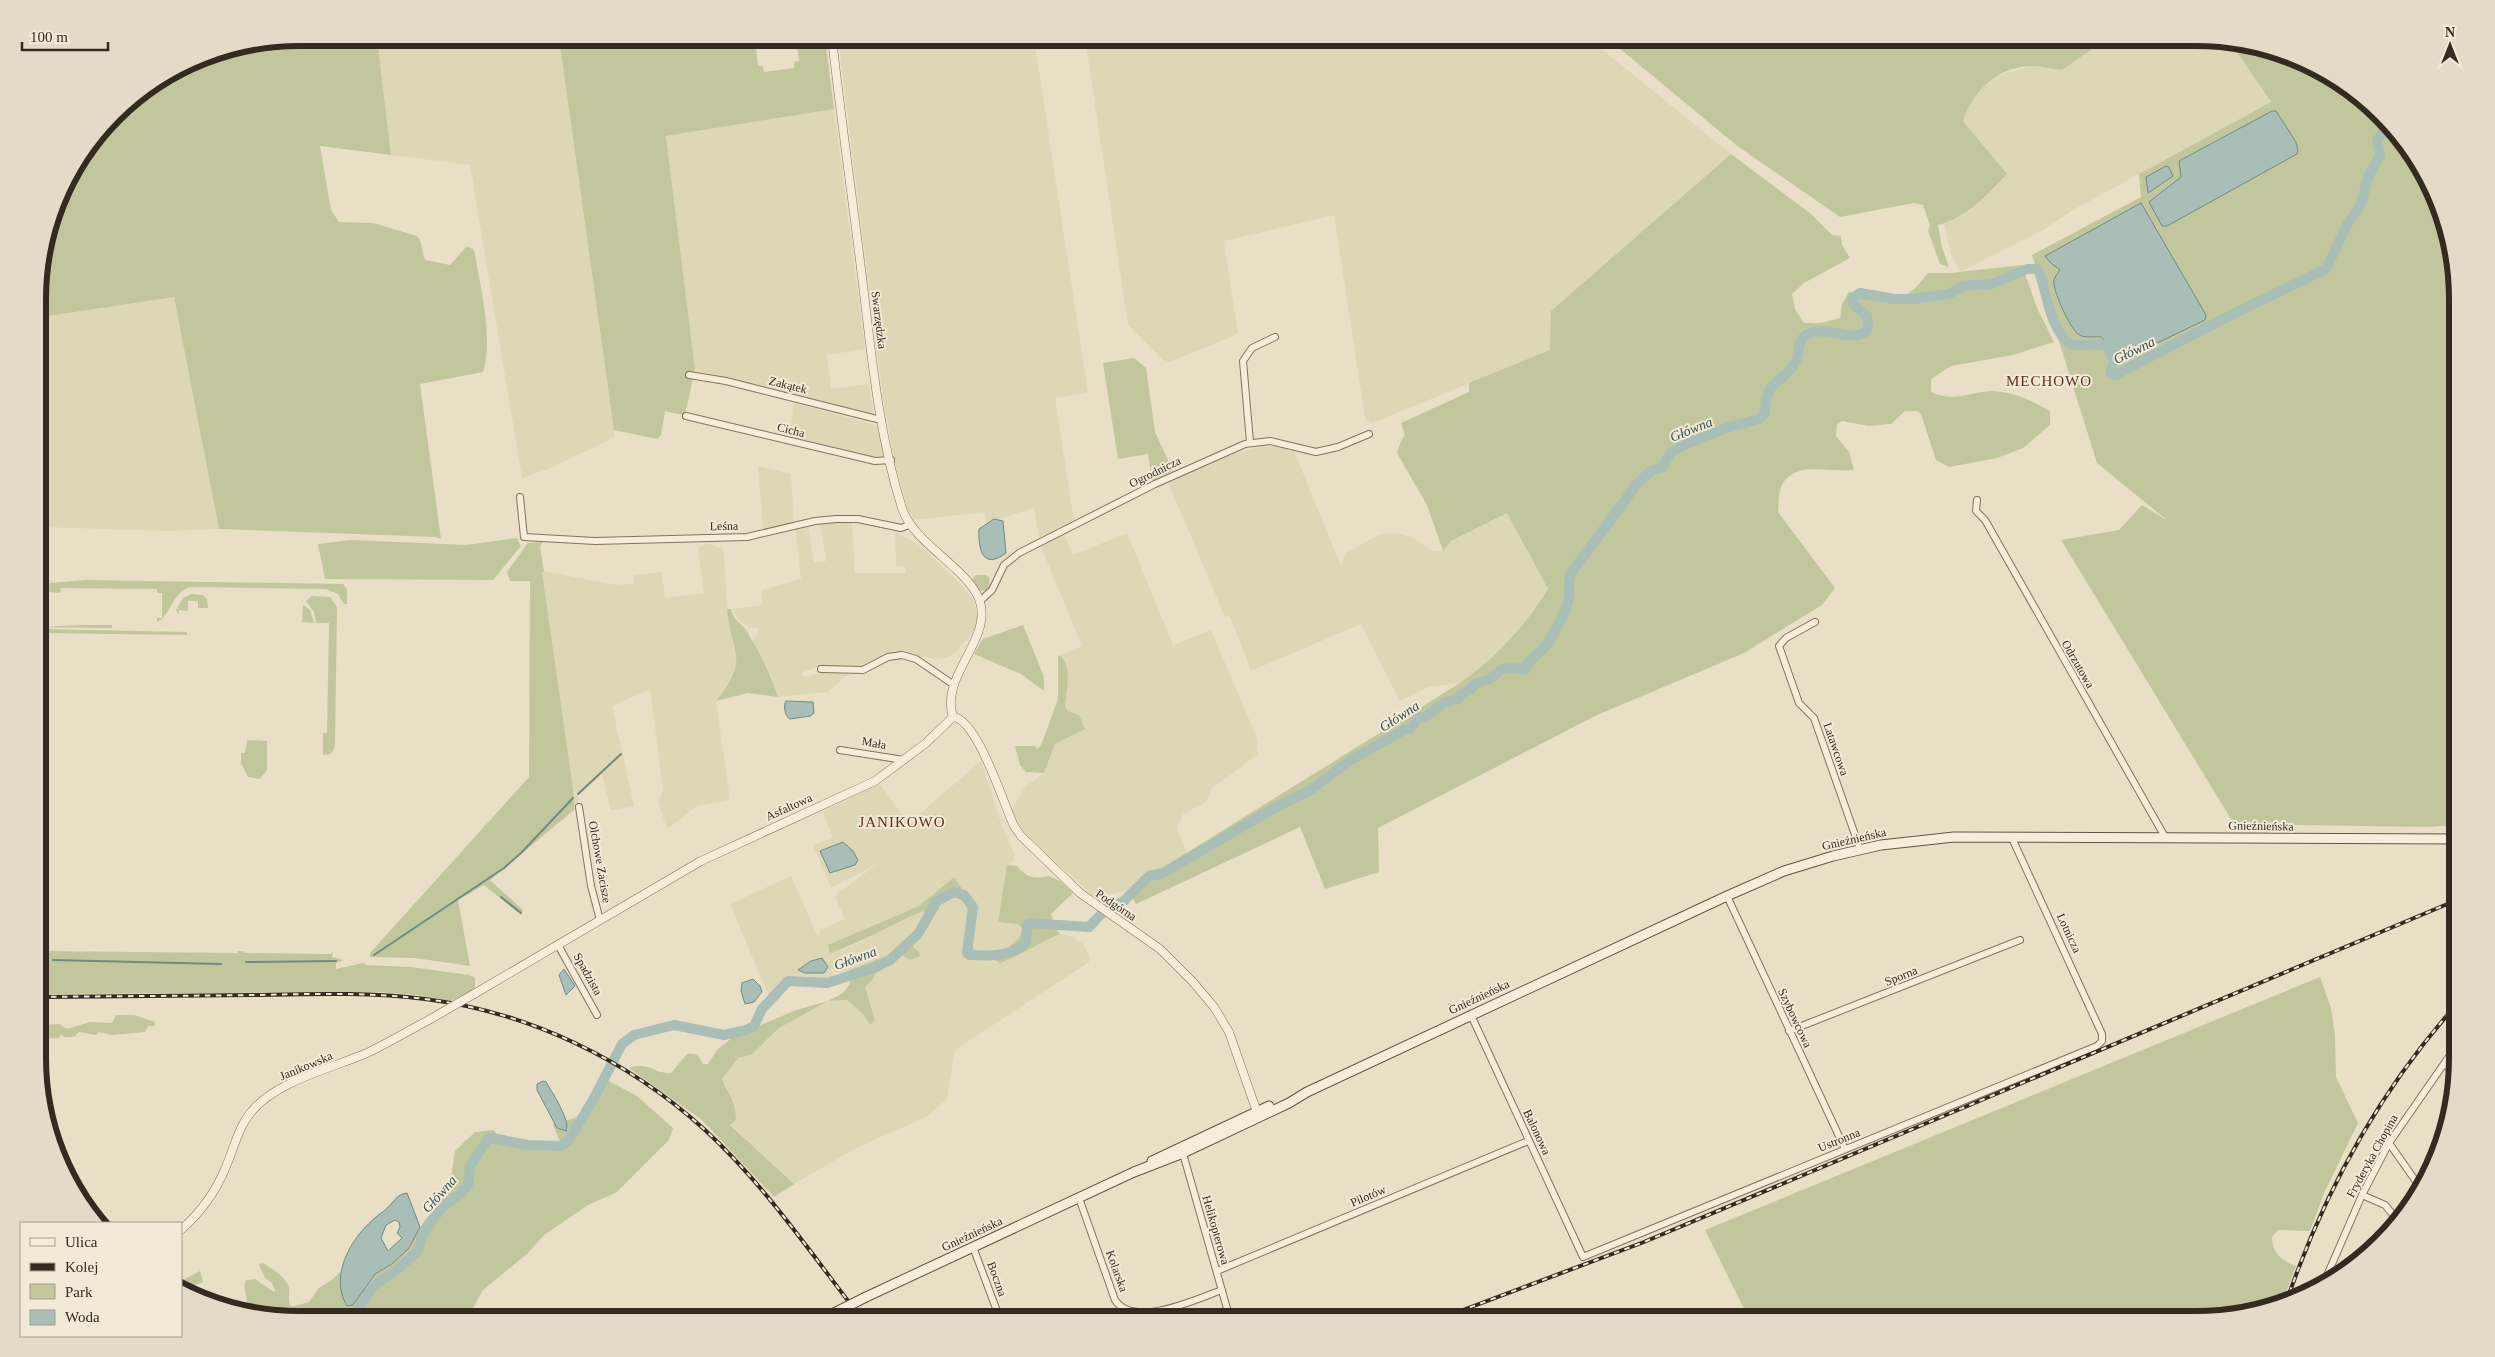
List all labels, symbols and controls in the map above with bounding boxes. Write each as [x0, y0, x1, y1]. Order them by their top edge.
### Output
scale bar [22, 20, 109, 52]
north arrow [2425, 20, 2475, 70]
text: N [2445, 25, 2455, 40]
text: 100 m [30, 29, 68, 45]
street label: Swarzędzka [869, 290, 890, 350]
water label: Główna [2111, 334, 2157, 367]
district label: MECHOWO [2006, 373, 2092, 389]
street label: Zakątek [768, 374, 808, 396]
water label: Główna [1668, 414, 1715, 445]
street label: Cicha [776, 420, 807, 440]
street label: Ogrodnicza [1127, 453, 1184, 491]
street label: Leśna [710, 519, 739, 533]
street label: Odrzutowa [2059, 637, 2098, 691]
water label: Główna [1377, 698, 1422, 735]
street label: Latawcowa [1820, 721, 1852, 778]
street label: Mała [861, 734, 888, 752]
street label: Asfaltowa [764, 790, 815, 823]
district label: JANIKOWO [858, 814, 946, 830]
street label: Gnieźnieńska [2228, 818, 2294, 834]
street label: Olchowe Zacisze [586, 820, 614, 904]
street label: Gnieźnieńska [1821, 825, 1888, 853]
street label: Podgórna [1093, 886, 1140, 924]
street label: Lotnicza [2054, 911, 2084, 956]
water label: Główna [832, 944, 879, 973]
street label: Spadzista [571, 950, 606, 998]
street label: Sporna [1883, 963, 1920, 989]
street label: Gnieźnieńska [1446, 977, 1512, 1017]
street label: Szybowcowa [1775, 986, 1815, 1051]
street label: Janikowska [277, 1048, 335, 1083]
street label: Balonowa [1520, 1107, 1554, 1158]
street label: Fryderyka Chopina [2343, 1111, 2401, 1200]
street label: Ustronna [1816, 1125, 1863, 1155]
water label: Główna [419, 1173, 460, 1216]
street label: Pilotów [1348, 1182, 1388, 1210]
street label: Helikopterowa [1199, 1194, 1233, 1267]
street label: Gnieźnieńska [939, 1214, 1005, 1254]
legend [20, 1222, 182, 1337]
text: Ulica [65, 1234, 98, 1250]
street label: Kolarska [1103, 1248, 1131, 1294]
text: Kolej [65, 1259, 98, 1275]
street label: Boczna [984, 1260, 1010, 1299]
text: Park [65, 1284, 93, 1300]
text: Woda [65, 1309, 100, 1325]

